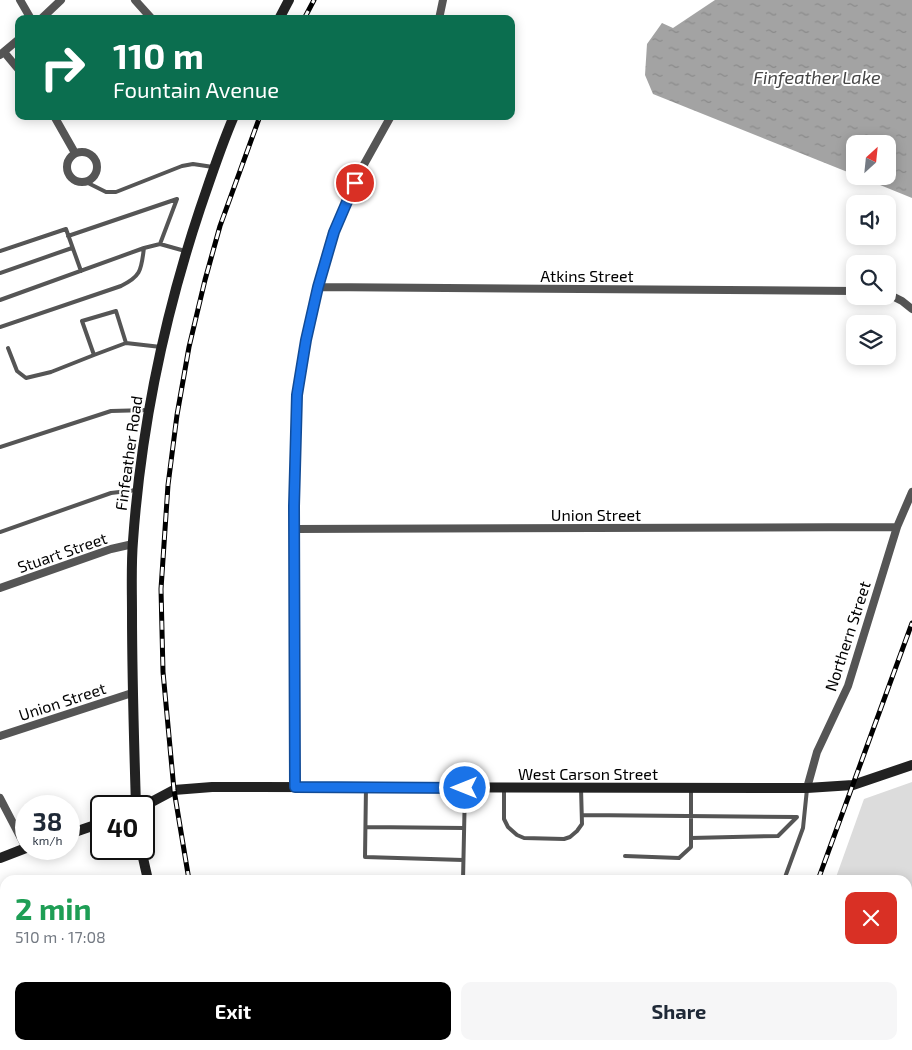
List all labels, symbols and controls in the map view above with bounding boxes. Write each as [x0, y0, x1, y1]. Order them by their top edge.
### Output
text: 110 m [113, 34, 204, 76]
icon: right [30, 35, 95, 100]
water label: Finfeather Lake [753, 66, 881, 88]
text: Fountain Avenue [113, 76, 279, 102]
north arrow [846, 135, 896, 185]
map controls [846, 135, 896, 365]
pin [334, 162, 376, 204]
icon: arrive [341, 169, 369, 197]
button: sound [846, 195, 896, 245]
button: search [846, 255, 896, 305]
street label: Atkins Street [540, 266, 634, 285]
button: layers [846, 315, 896, 365]
street label: Finfeather Road [111, 394, 145, 512]
street label: Union Street [551, 505, 641, 524]
street label: Stuart Street [15, 528, 109, 576]
street label: Northern Street [820, 579, 874, 693]
street label: Union Street [16, 678, 108, 724]
position arrow [438, 761, 490, 813]
street label: West Carson Street [518, 764, 658, 783]
speed limit sign: 40 [90, 795, 155, 860]
text: 38 [33, 806, 62, 836]
text: km/h [33, 833, 62, 847]
text: 2 min [15, 890, 92, 926]
button: close [845, 892, 897, 944]
text: 510 m · 17:08 [15, 927, 106, 946]
button: Exit [15, 982, 451, 1040]
button: Share [461, 982, 897, 1040]

